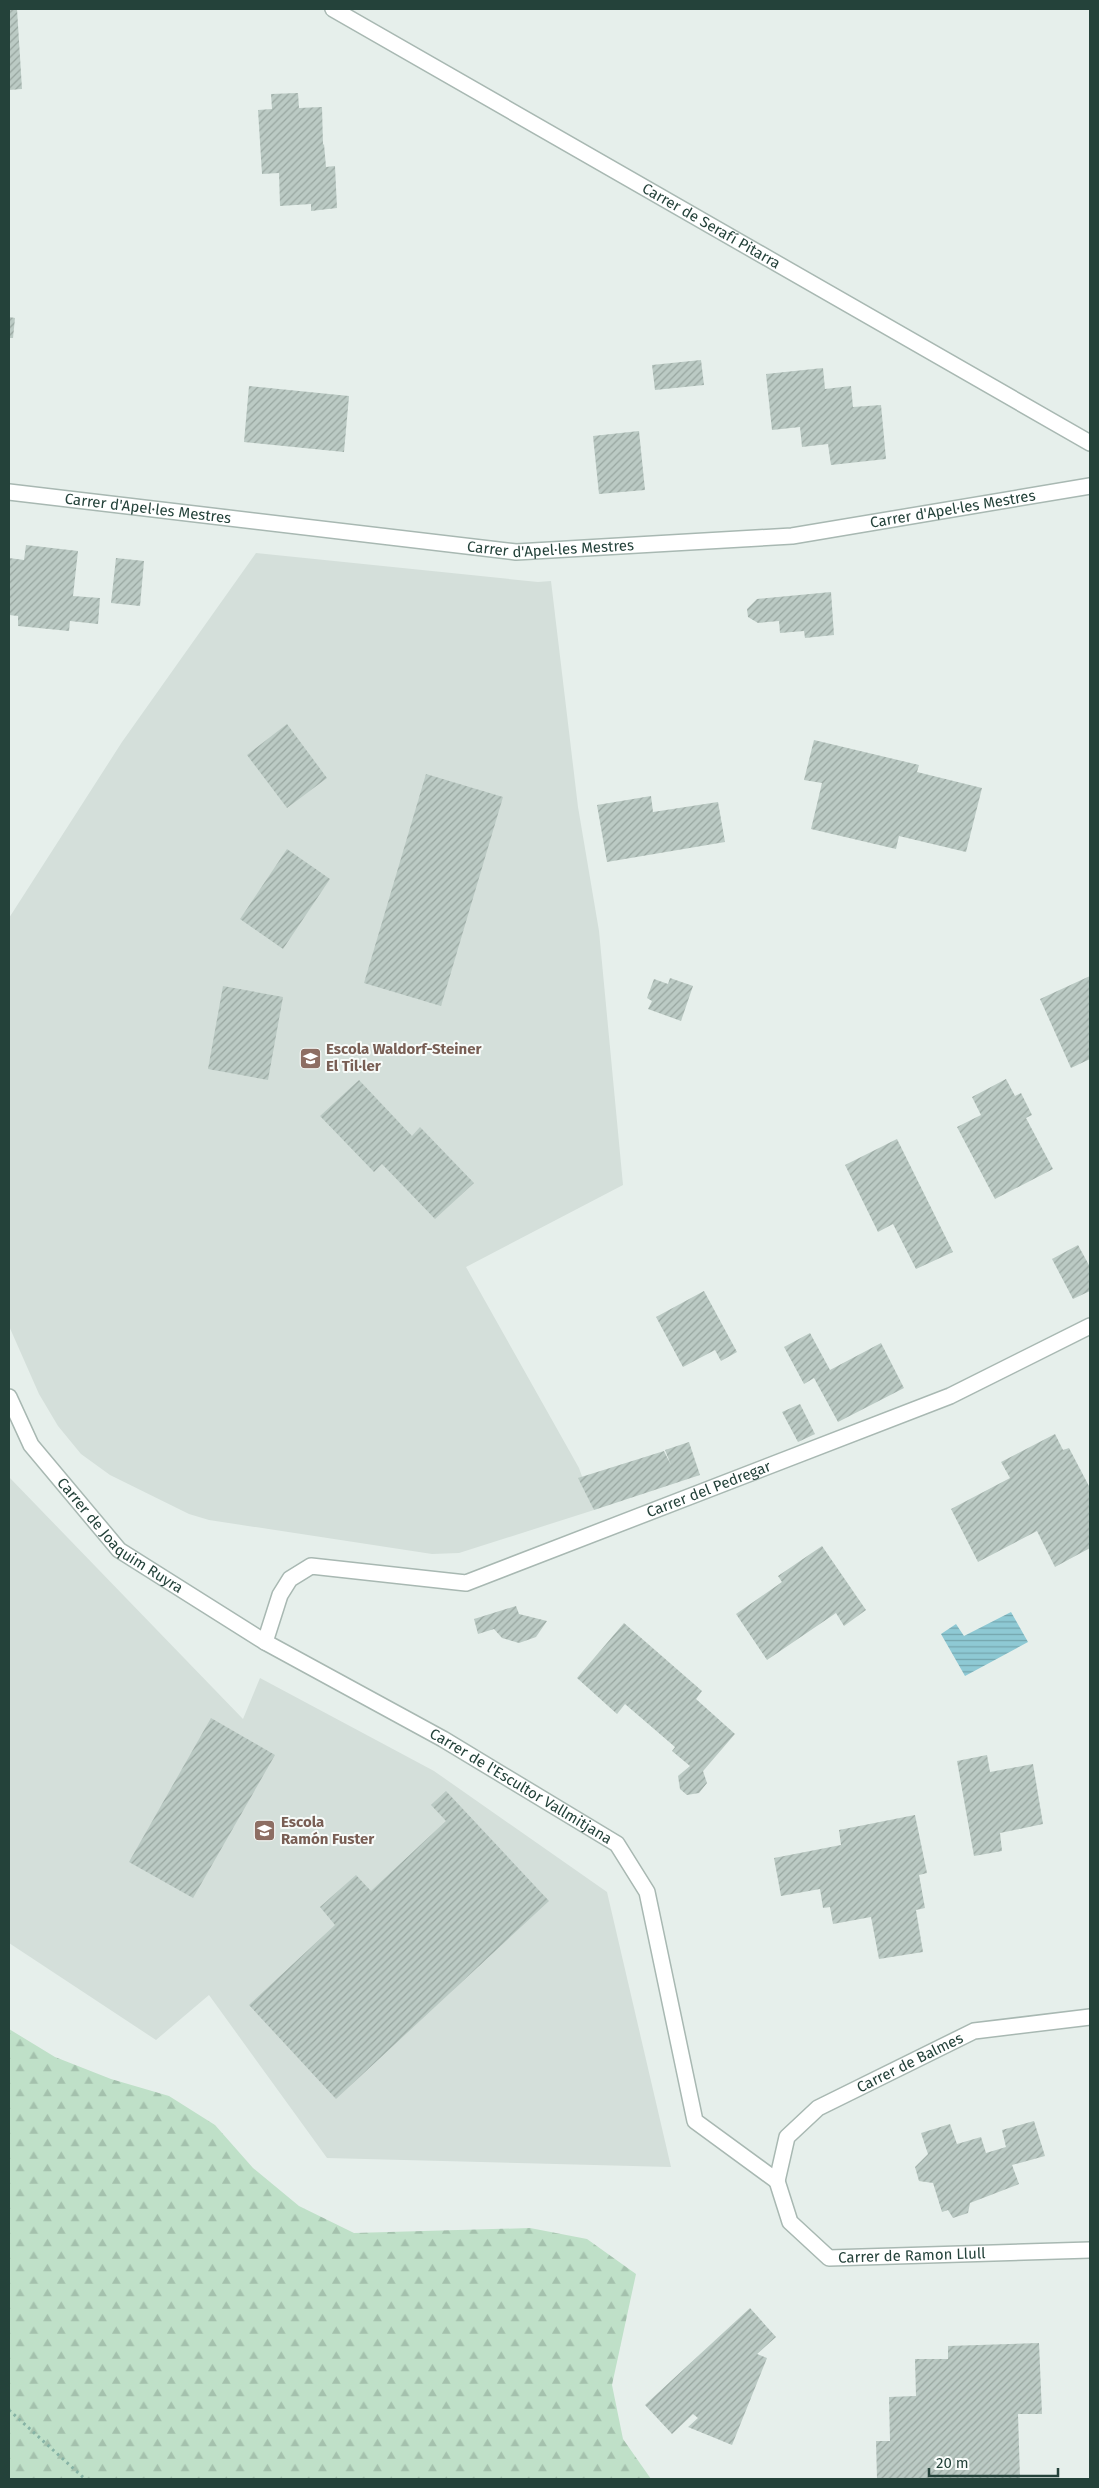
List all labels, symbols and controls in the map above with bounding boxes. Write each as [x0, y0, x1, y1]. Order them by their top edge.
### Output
street label: Carrer de Serafí Pitarra [639, 179, 784, 273]
street label: Carrer d'Apel·les Mestres [869, 486, 1037, 532]
street label: Carrer d'Apel·les Mestres [64, 490, 232, 527]
street label: Carrer d'Apel·les Mestres [466, 536, 634, 561]
place label: Escola Waldorf-Steiner El Til·ler [326, 1040, 482, 1075]
school or university icon: Escola Waldorf-Steiner El Til·ler [298, 1046, 322, 1070]
street label: Carrer del Pedregar [644, 1457, 773, 1521]
street label: Carrer de Joaquim Ruyra [53, 1474, 186, 1597]
street label: Carrer de l'Escultor Vallmitjana [427, 1724, 615, 1848]
place label: Escola Ramón Fuster [281, 1813, 375, 1848]
school or university icon: Escola Ramón Fuster [253, 1819, 277, 1843]
street label: Carrer de Balmes [854, 2029, 966, 2096]
street label: Carrer de Ramon Llull [838, 2244, 986, 2267]
scale bar [929, 2446, 1058, 2478]
text: 20 m [936, 2454, 969, 2472]

